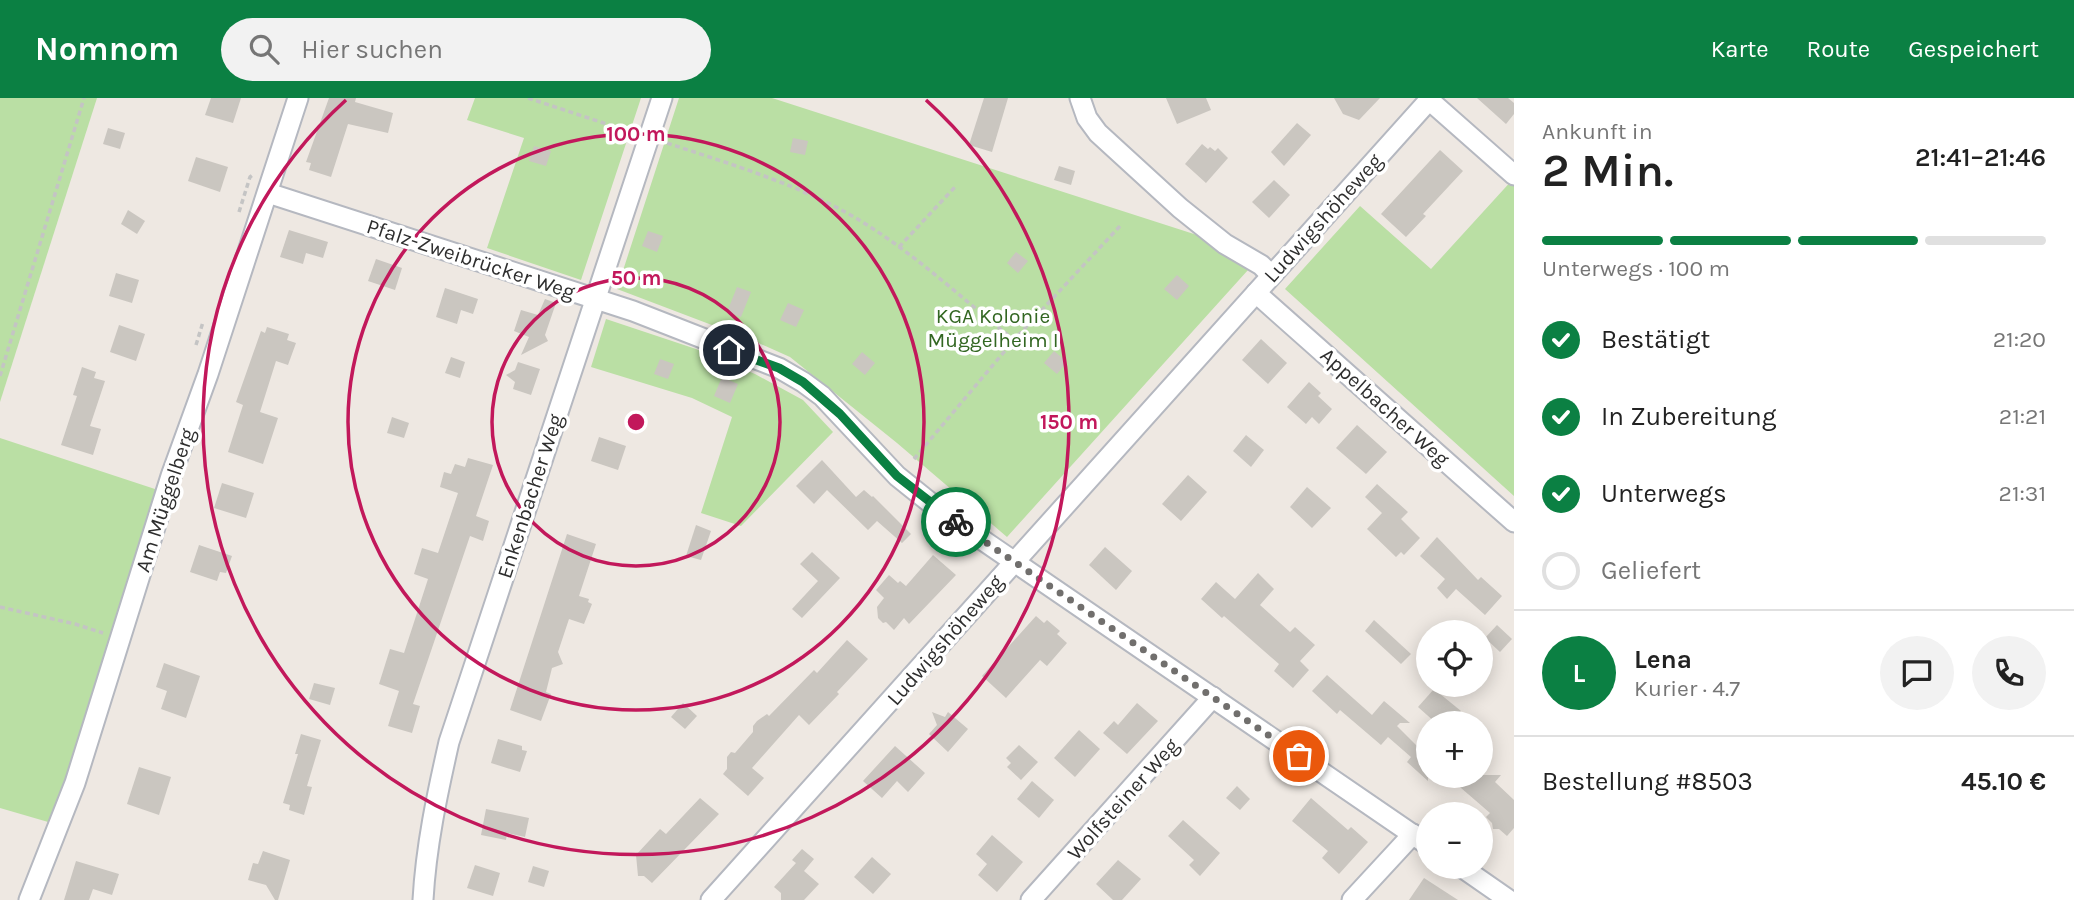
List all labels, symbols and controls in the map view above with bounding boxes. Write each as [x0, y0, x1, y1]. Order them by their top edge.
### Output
search box [221, 18, 711, 81]
text: Nomnom [35, 30, 179, 68]
icon: search [245, 30, 283, 68]
text: Hier suchen [301, 34, 443, 65]
text: Karte [1711, 35, 1769, 63]
text: Route [1807, 35, 1870, 63]
text: Gespeichert [1908, 35, 2039, 63]
text: Ankunft in [1542, 118, 1653, 145]
text: 100 m [606, 122, 666, 146]
text: 21:41–21:46 [1915, 142, 2046, 173]
text: 2 Min. [1542, 144, 1673, 198]
street label: Ludwigshöheweg [1259, 149, 1387, 287]
street label: Pfalz-Zweibrücker Weg [364, 214, 578, 304]
text: Unterwegs · 100 m [1542, 255, 1730, 282]
text: 50 m [611, 266, 661, 290]
park label: KGA Kolonie Müggelheim I [927, 304, 1059, 352]
pin [699, 320, 759, 380]
icon: check [1542, 321, 1580, 359]
text: Bestätigt [1601, 324, 1710, 355]
text: 21:20 [1993, 326, 2046, 353]
icon: home [710, 331, 748, 369]
street label: Appelbacher Weg [1316, 343, 1454, 471]
icon: check [1542, 398, 1580, 436]
text: In Zubereitung [1601, 401, 1776, 432]
text: 21:21 [1999, 403, 2046, 430]
centre of rings [624, 410, 648, 434]
text: 150 m [1040, 410, 1098, 434]
street label: Enkenbacher Weg [492, 411, 568, 581]
street label: Am Müggelberg [130, 425, 200, 575]
icon: check [1542, 475, 1580, 513]
text: Unterwegs [1601, 478, 1727, 509]
text: 21:31 [1999, 480, 2046, 507]
courier [921, 487, 991, 557]
icon: bike [937, 503, 975, 541]
text: Geliefert [1601, 555, 1701, 586]
street label: Ludwigshöheweg [882, 570, 1008, 710]
map controls [1416, 620, 1493, 879]
button: locate [1416, 620, 1493, 697]
button: chat [1880, 636, 1954, 710]
button: phone [1972, 636, 2046, 710]
text: Lena [1634, 644, 1692, 675]
text: L [1573, 658, 1585, 689]
text: Kurier · 4.7 [1634, 675, 1740, 702]
button: + [1416, 711, 1493, 788]
pin [1269, 726, 1329, 786]
street label: Wolfsteiner Weg [1062, 733, 1184, 865]
icon: bag [1280, 737, 1318, 775]
text: Bestellung #8503 [1542, 766, 1753, 797]
text: 45.10 € [1961, 766, 2046, 797]
button: − [1416, 802, 1493, 879]

